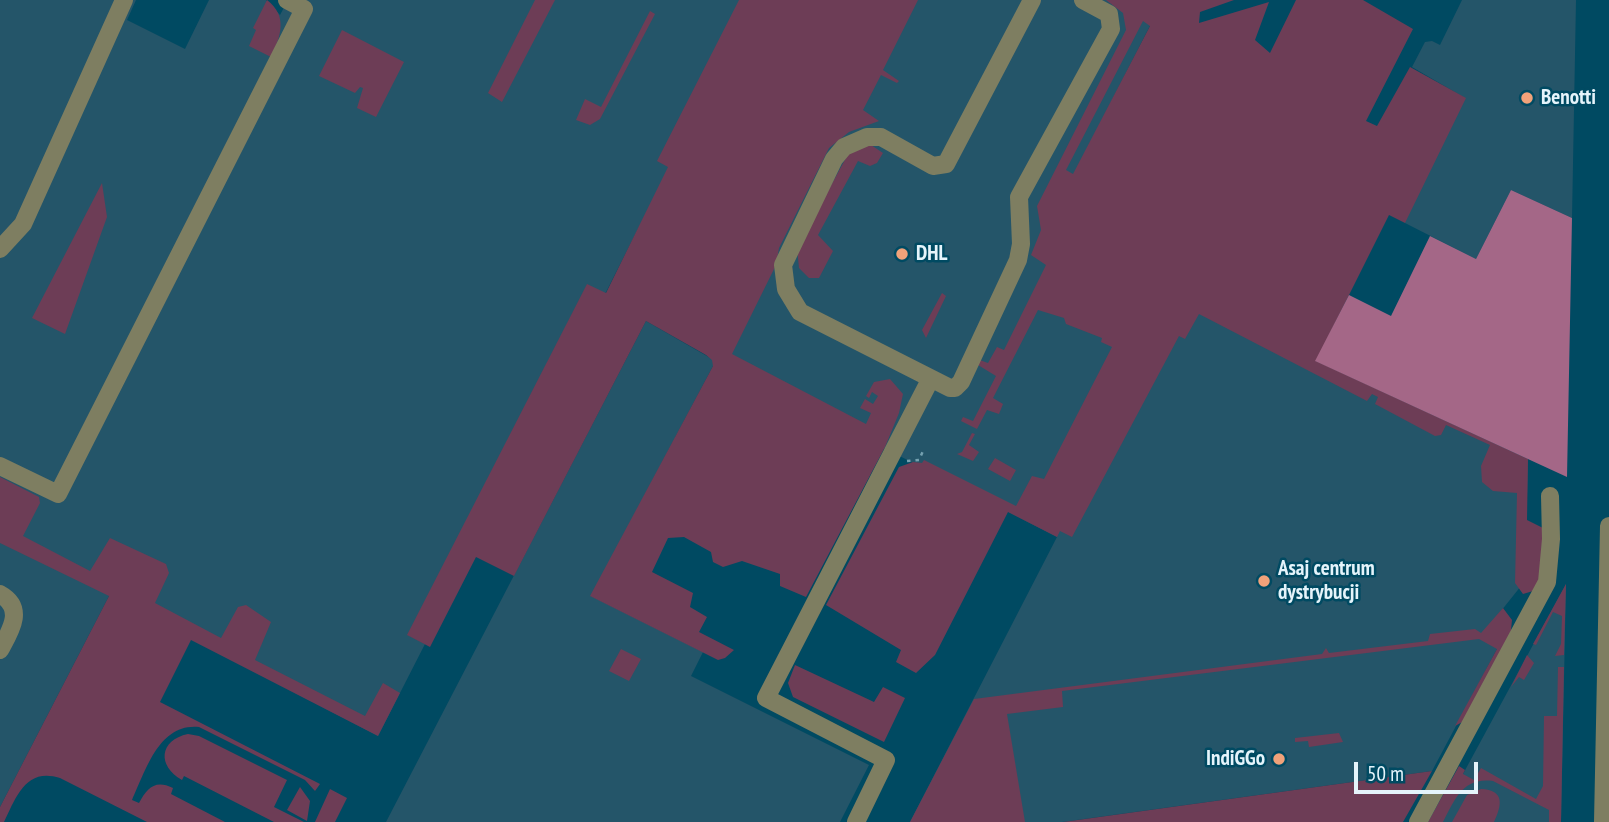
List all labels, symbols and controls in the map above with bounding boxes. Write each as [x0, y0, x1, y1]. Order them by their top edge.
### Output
place label: Benotti [1541, 85, 1596, 111]
marker: Benotti [1519, 90, 1535, 106]
place label: DHL [916, 241, 947, 267]
marker: DHL [894, 246, 910, 262]
place label: Asaj centrum dystrybucji [1278, 556, 1375, 606]
marker: Asaj centrum dystrybucji [1256, 573, 1272, 589]
place label: IndiGGo [1206, 746, 1265, 772]
scale bar [1357, 748, 1481, 792]
marker: IndiGGo [1271, 751, 1287, 767]
text: 50 m [1367, 760, 1404, 787]

